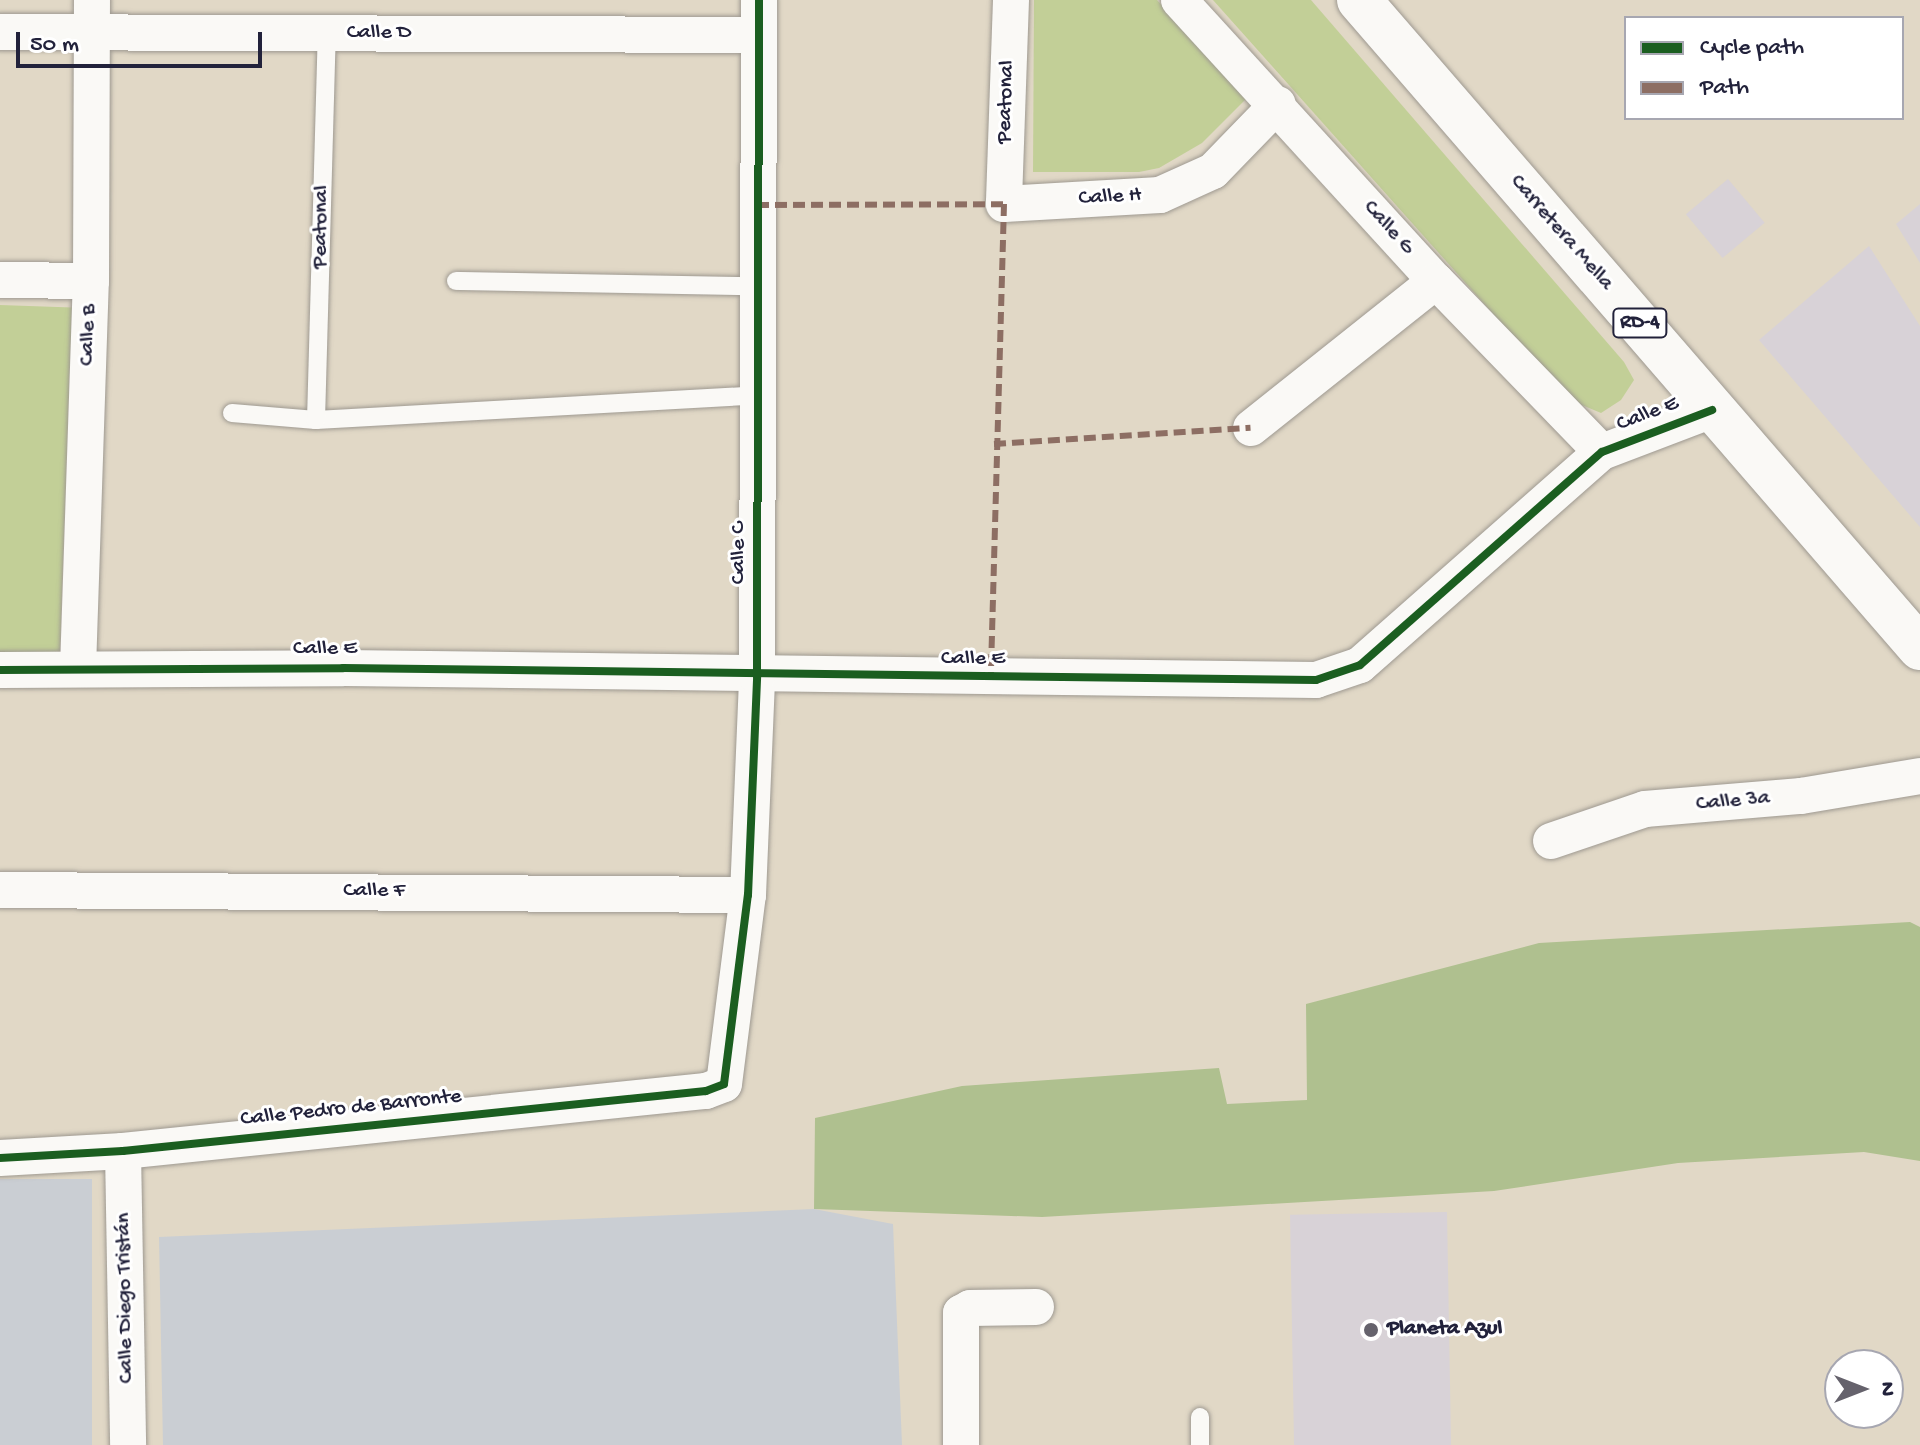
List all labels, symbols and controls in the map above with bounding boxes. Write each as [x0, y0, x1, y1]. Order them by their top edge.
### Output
scale bar [20, 16, 266, 66]
legend [1624, 16, 1904, 120]
street label: Calle D [347, 21, 411, 47]
text: 50 m [30, 31, 79, 60]
text: Cycle path [1700, 34, 1804, 63]
street label: Peatonal [992, 60, 1022, 144]
text: Path [1700, 74, 1749, 103]
street label: Carretera Mella [1503, 170, 1619, 296]
street label: Calle H [1078, 183, 1142, 213]
street label: Peatonal [308, 185, 336, 269]
street label: Calle G [1357, 195, 1419, 261]
street label: Calle B [75, 304, 103, 366]
road number: RD-4 [1612, 307, 1668, 339]
street label: Calle E [1613, 391, 1683, 439]
street label: Calle C [727, 522, 753, 584]
street label: Calle E [293, 637, 357, 663]
street label: Calle E [941, 647, 1005, 673]
street label: Calle 3a [1695, 786, 1771, 818]
street label: Calle F [343, 879, 405, 905]
street label: Calle Pedro de Barronte [239, 1084, 463, 1134]
street label: Calle Diego Tristán [111, 1212, 141, 1384]
place label: Planeta Azul [1387, 1317, 1502, 1343]
marker: Planeta Azul [1362, 1321, 1380, 1339]
north arrow [1824, 1349, 1904, 1429]
text: N [1873, 1382, 1899, 1396]

